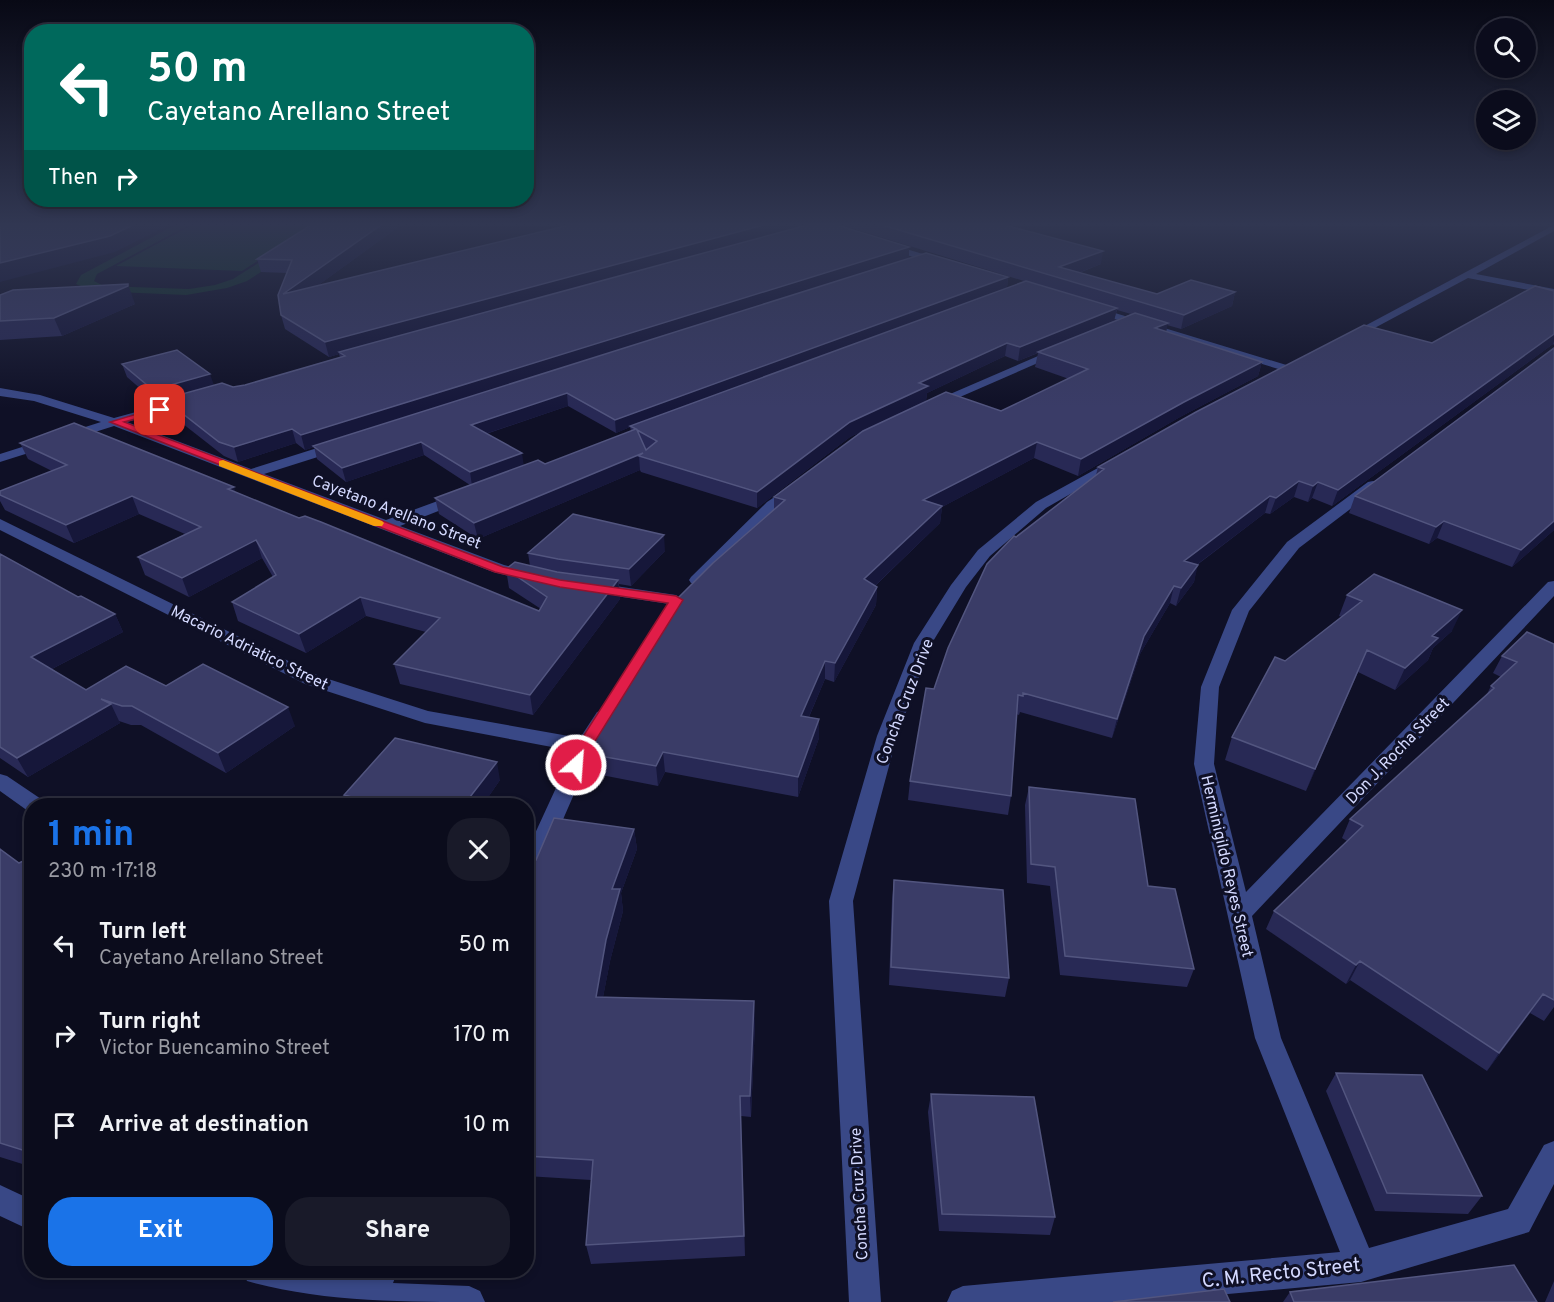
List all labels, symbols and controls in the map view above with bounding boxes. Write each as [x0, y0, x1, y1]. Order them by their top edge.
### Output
map controls [1476, 18, 1536, 150]
button: search [1476, 18, 1536, 78]
text: 50 m [147, 44, 248, 97]
icon: left [48, 48, 126, 126]
button: layers [1476, 90, 1536, 150]
text: Cayetano Arellano Street [147, 96, 450, 130]
icon: right [110, 162, 143, 195]
text: Then [48, 165, 98, 192]
pin [134, 384, 185, 435]
icon: arrive [143, 393, 176, 426]
street label: Cayetano Arellano Street [309, 471, 484, 554]
street label: Macario Adriatico Street [167, 602, 331, 696]
street label: Concha Cruz Drive [873, 636, 939, 767]
street label: Don J. Rocha Street [1342, 694, 1454, 809]
position arrow [544, 733, 608, 797]
street label: Herminigildo Reyes Street [1195, 773, 1257, 960]
text: 1 min [48, 813, 134, 859]
button: close [447, 818, 510, 881]
text: 230 m · 17:18 [48, 859, 157, 885]
text: Turn left [99, 919, 187, 946]
icon: left [48, 929, 81, 962]
text: 50 m [458, 932, 510, 959]
text: Cayetano Arellano Street [99, 946, 324, 972]
text: Turn right [99, 1009, 201, 1036]
icon: right [48, 1019, 81, 1052]
text: 170 m [453, 1022, 510, 1049]
text: Victor Buencamino Street [99, 1036, 330, 1062]
icon: arrive [48, 1109, 81, 1142]
text: Arrive at destination [99, 1112, 309, 1139]
text: 10 m [464, 1112, 510, 1139]
street label: Concha Cruz Drive [847, 1127, 873, 1261]
button: Exit [48, 1197, 273, 1266]
button: Share [285, 1197, 510, 1266]
street label: C. M. Recto Street [1201, 1253, 1362, 1295]

